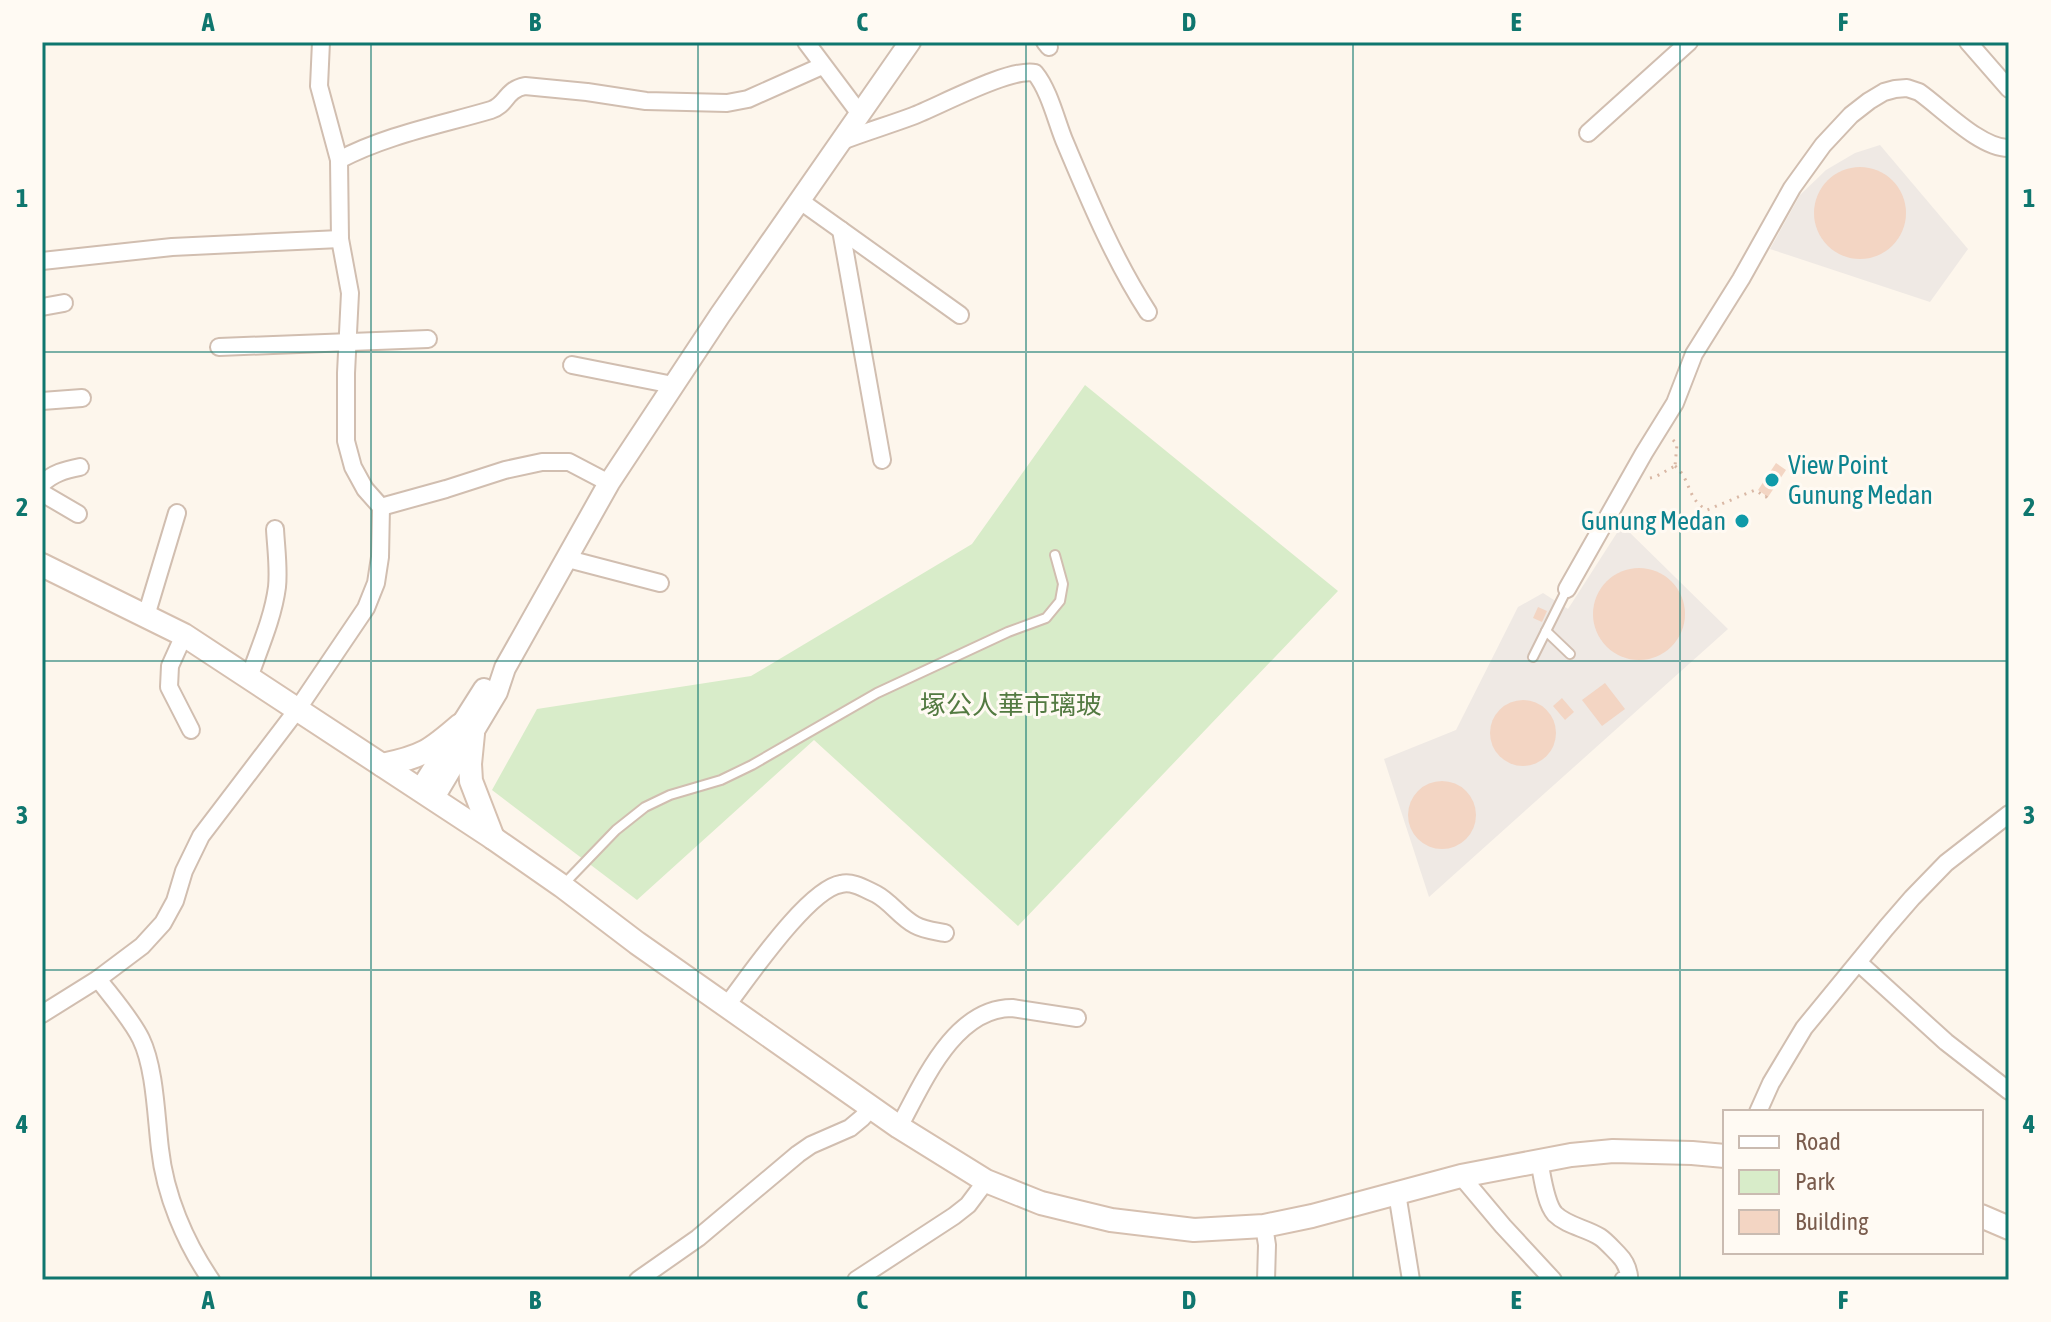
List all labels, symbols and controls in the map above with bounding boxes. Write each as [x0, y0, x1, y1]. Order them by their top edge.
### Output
text: A [201, 7, 215, 37]
text: B [529, 7, 542, 37]
text: C [856, 7, 868, 37]
text: D [1182, 7, 1196, 37]
text: E [1510, 7, 1522, 37]
text: F [1838, 7, 1849, 37]
text: 1 [16, 183, 28, 213]
text: 1 [2023, 183, 2035, 213]
place label: View Point Gunung Medan [1788, 450, 1933, 510]
marker: View Point Gunung Medan [1763, 471, 1781, 489]
text: 2 [16, 492, 28, 522]
text: 2 [2023, 492, 2035, 522]
place label: Gunung Medan [1581, 506, 1726, 536]
marker: Gunung Medan [1733, 512, 1751, 530]
park label: 塚公人華市璃玻 [920, 690, 1102, 720]
text: 3 [16, 800, 28, 830]
text: 3 [2023, 800, 2035, 830]
text: 4 [15, 1109, 28, 1139]
text: 4 [2022, 1109, 2035, 1139]
legend [1723, 1110, 1983, 1254]
text: Road [1795, 1128, 1841, 1155]
text: Park [1795, 1168, 1836, 1195]
text: Building [1795, 1208, 1869, 1235]
text: A [201, 1285, 215, 1315]
text: B [529, 1285, 542, 1315]
text: C [856, 1285, 868, 1315]
text: D [1182, 1285, 1196, 1315]
text: E [1510, 1285, 1522, 1315]
text: F [1838, 1285, 1849, 1315]

